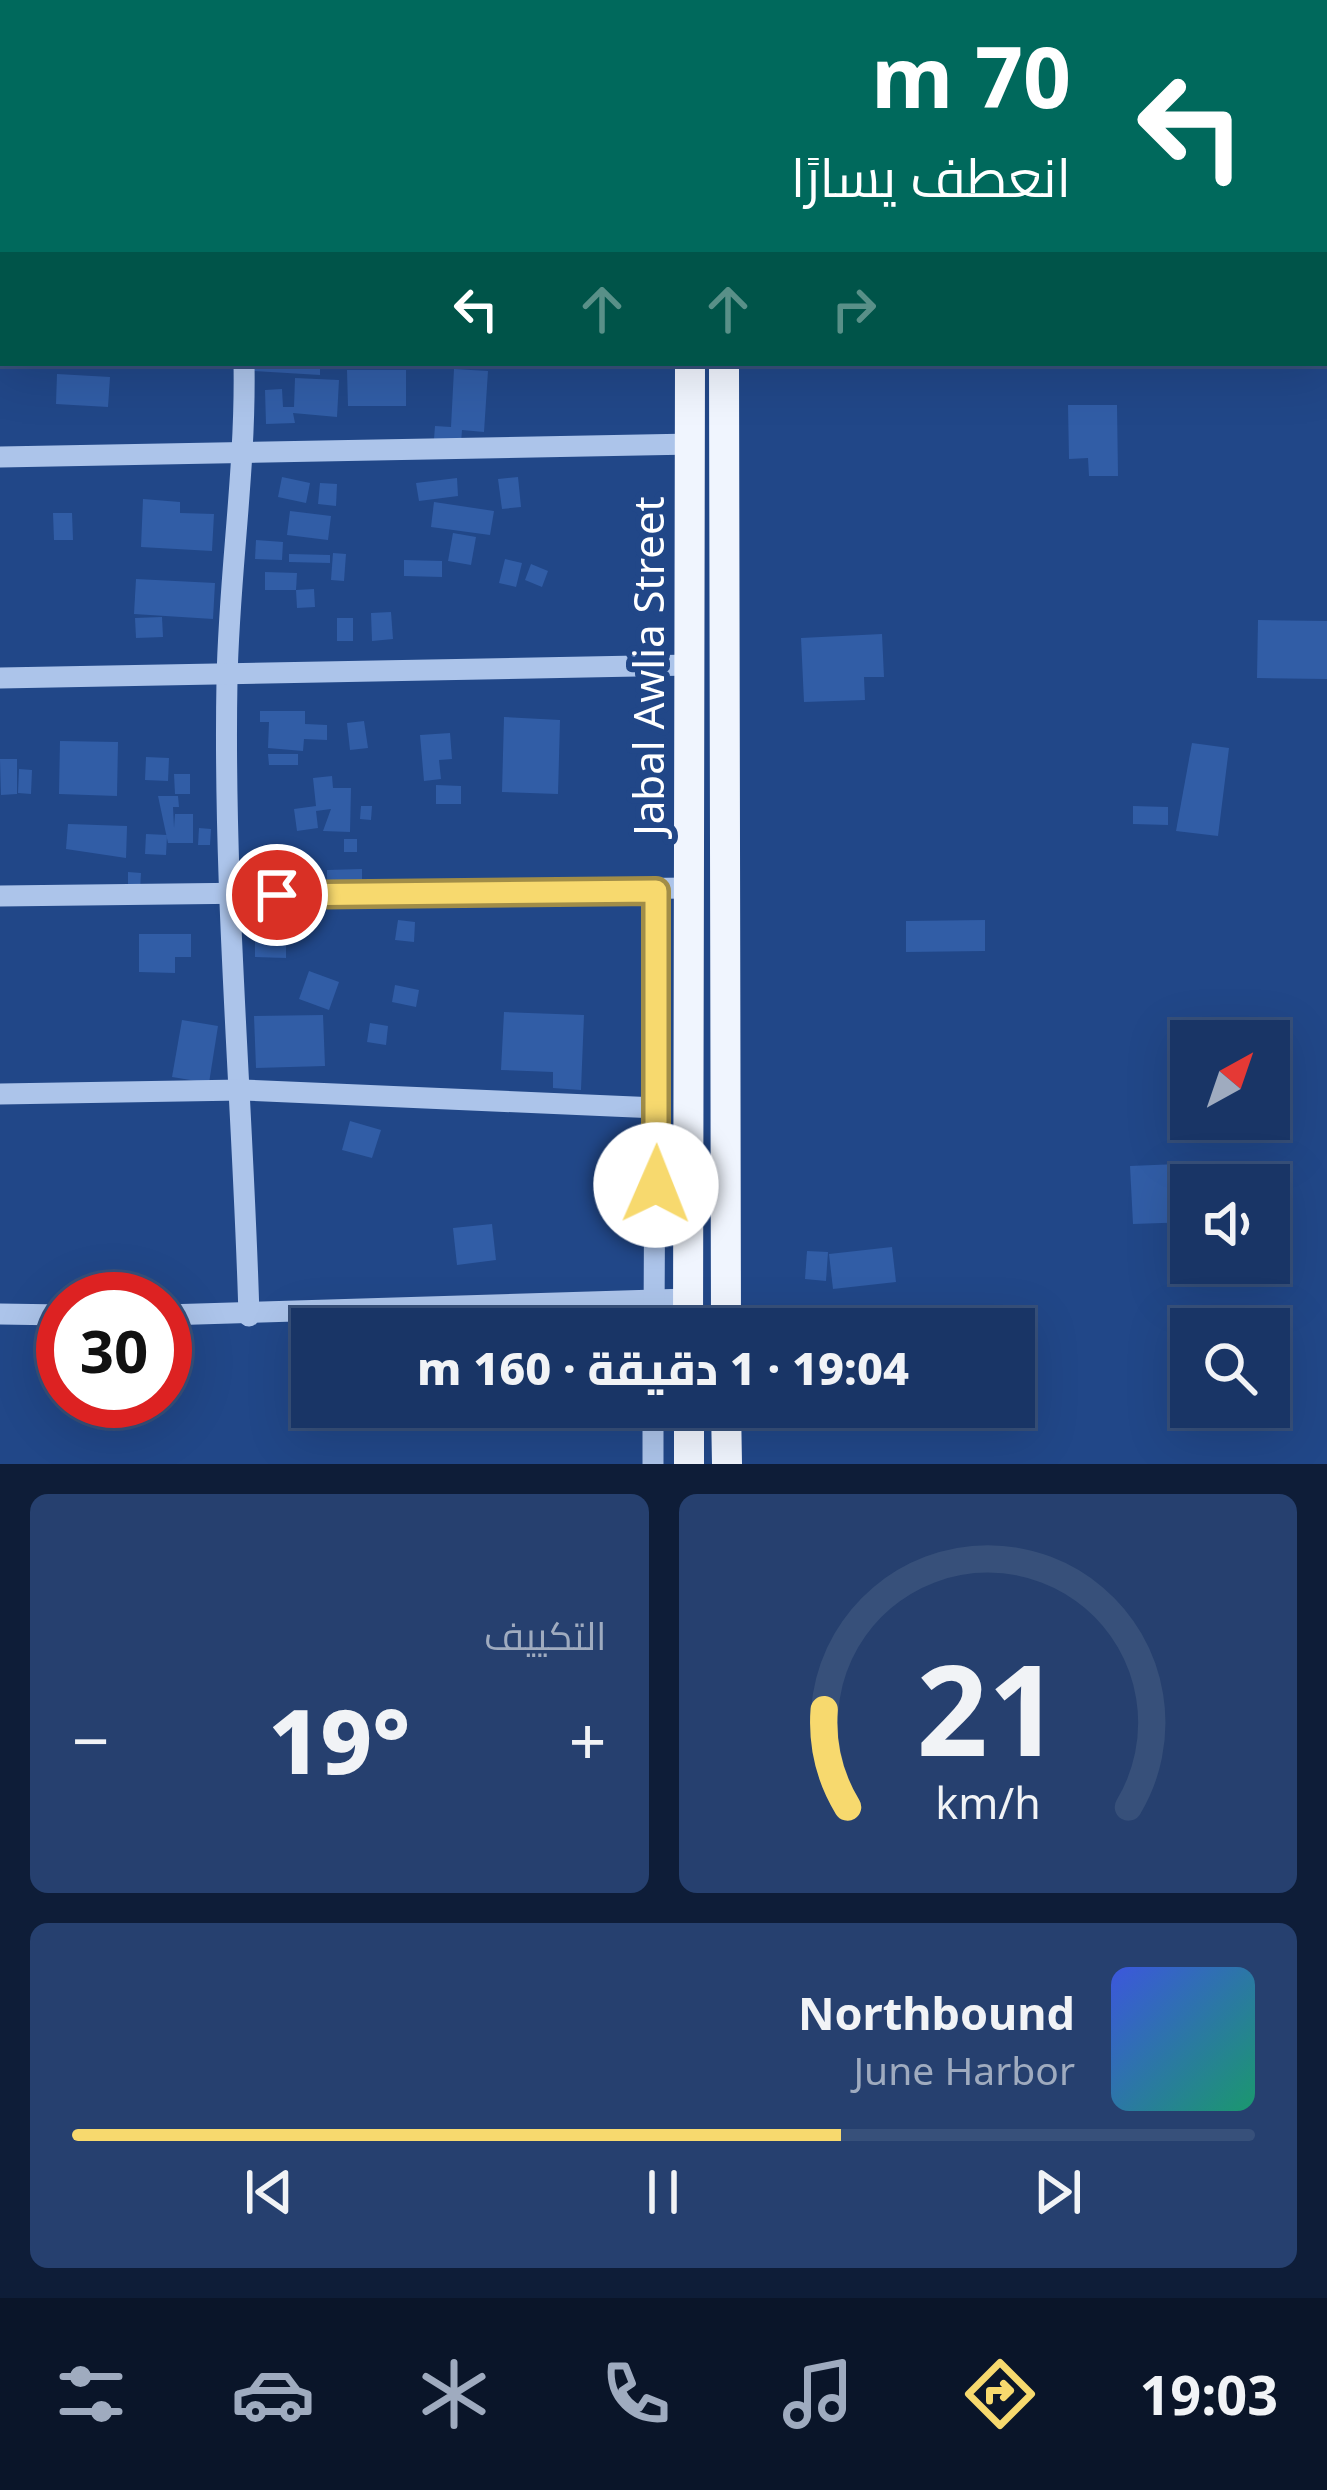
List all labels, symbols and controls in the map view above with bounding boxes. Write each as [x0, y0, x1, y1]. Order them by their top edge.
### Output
text: 70 m [871, 18, 1071, 133]
icon: left [1113, 48, 1269, 204]
text: انعطف يسارًا [791, 139, 1071, 213]
icon: left [443, 276, 509, 342]
icon: ahead [569, 276, 635, 342]
icon: ahead [695, 276, 761, 342]
icon: right [821, 276, 887, 342]
street label: Jabal Awlia Street [619, 496, 676, 840]
pin [226, 844, 328, 946]
icon: arrive [244, 862, 310, 928]
north arrow [1170, 1020, 1290, 1140]
map controls [1170, 1020, 1290, 1428]
position arrow [593, 1122, 719, 1248]
button: sound [1170, 1164, 1290, 1284]
speed limit sign: 30 [36, 1272, 192, 1428]
button: search [1170, 1308, 1290, 1428]
text: 19:04 · 1 دقيقة · 160 m [417, 1337, 909, 1398]
text: التكييف [484, 1608, 607, 1661]
text: 21 [916, 1623, 1059, 1793]
text: 19° [268, 1678, 410, 1800]
text: − [72, 1694, 110, 1784]
text: + [569, 1694, 607, 1784]
text: km/h [935, 1772, 1040, 1831]
text: Northbound [798, 1982, 1075, 2043]
text: June Harbor [853, 2043, 1075, 2096]
icon: previous [236, 2159, 302, 2225]
icon: pause [630, 2159, 696, 2225]
icon: next [1025, 2159, 1091, 2225]
icon: filters [49, 2352, 133, 2436]
icon: car [231, 2352, 315, 2436]
icon: climate [412, 2352, 496, 2436]
icon: phone [594, 2352, 678, 2436]
icon: music [776, 2352, 860, 2436]
icon: directions [958, 2352, 1042, 2436]
text: 19:03 [1139, 2357, 1278, 2431]

